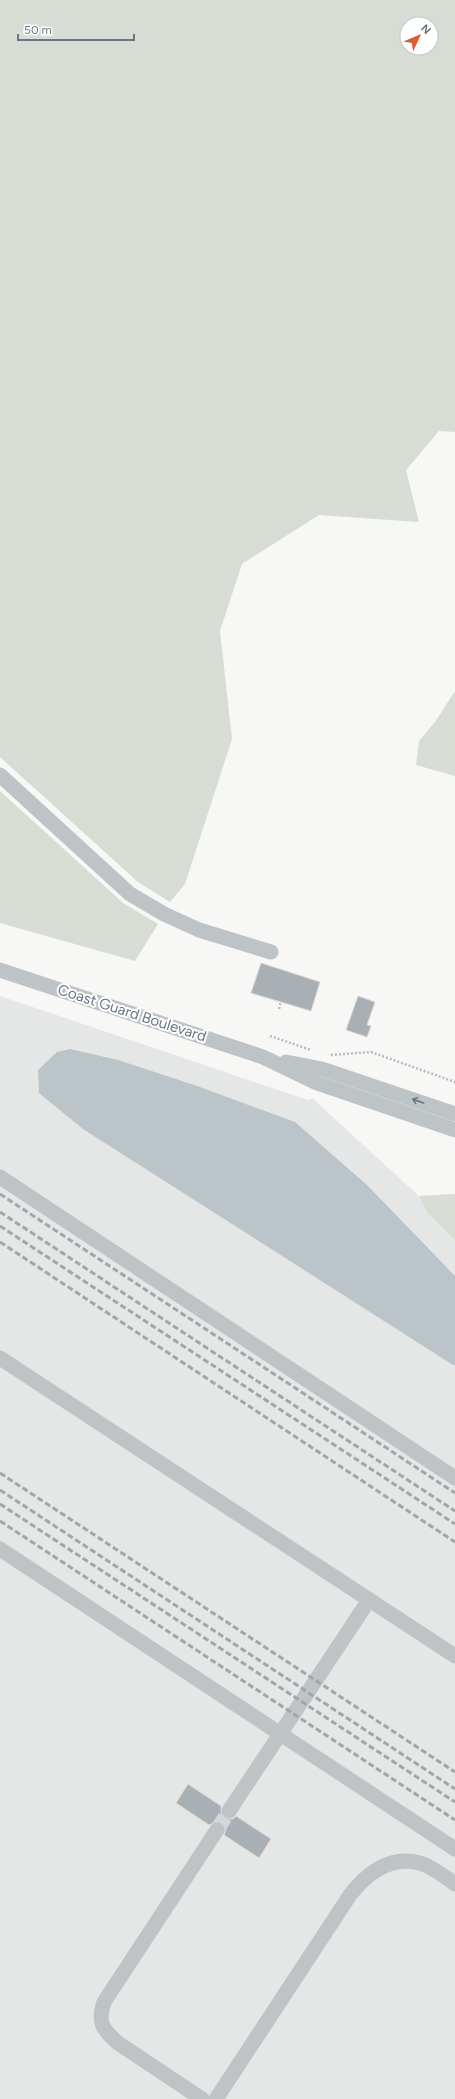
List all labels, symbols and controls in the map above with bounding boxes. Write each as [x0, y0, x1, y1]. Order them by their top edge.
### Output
scale bar [18, 16, 134, 42]
north arrow [399, 16, 439, 56]
text: N [418, 22, 433, 37]
text: 50 m [24, 23, 52, 37]
street label: Coast Guard Boulevard [55, 980, 209, 1046]
one-way arrow [413, 1096, 425, 1104]

